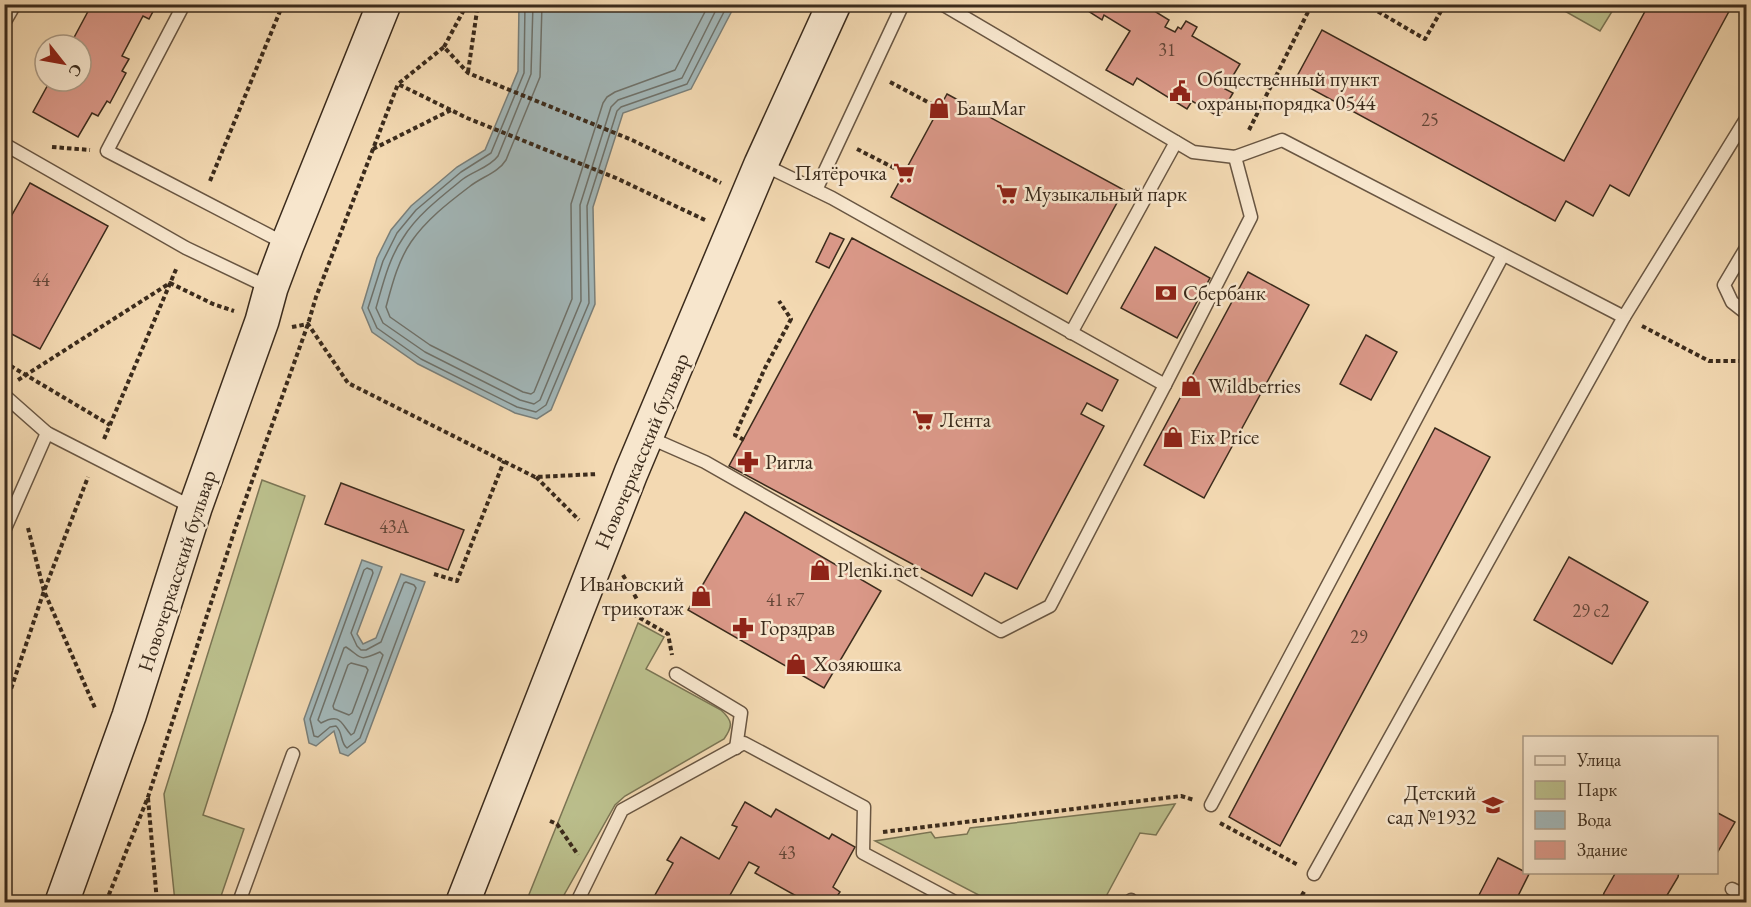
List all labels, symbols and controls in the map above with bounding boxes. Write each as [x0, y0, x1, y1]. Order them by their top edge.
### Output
north arrow [33, 33, 93, 93]
house number: 31 [1158, 38, 1176, 61]
text: С [64, 60, 87, 81]
place label: Общественный пункт охраны порядка 0544 [1197, 65, 1379, 116]
public building icon: Общественный пункт охраны порядка 0544 [1168, 79, 1192, 103]
place label: БашМаг [956, 94, 1026, 121]
shop icon: БашМаг [927, 96, 951, 120]
house number: 25 [1421, 108, 1439, 131]
place label: Пятёрочка [795, 159, 888, 186]
supermarket icon: Пятёрочка [892, 161, 916, 185]
place label: Музыкальный парк [1024, 180, 1187, 207]
supermarket icon: Музыкальный парк [995, 182, 1019, 206]
house number: 44 [32, 268, 50, 291]
place label: Сбербанк [1183, 279, 1266, 306]
bank icon: Сбербанк [1154, 281, 1178, 305]
street label: Новочеркасский бульвар [588, 349, 695, 553]
place label: Wildberries [1208, 372, 1301, 399]
shop icon: Wildberries [1179, 374, 1203, 398]
place label: Лента [940, 406, 992, 433]
supermarket icon: Лента [911, 408, 935, 432]
place label: Fix Price [1190, 423, 1259, 450]
shop icon: Fix Price [1161, 425, 1185, 449]
place label: Ригла [765, 448, 814, 475]
pharmacy icon: Ригла [736, 450, 760, 474]
street label: Новочеркасский бульвар [131, 466, 222, 675]
house number: 43А [379, 515, 409, 538]
place label: Plenki.net [837, 556, 919, 583]
shop icon: Plenki.net [808, 558, 832, 582]
place label: Ивановский трикотаж [579, 570, 684, 621]
shop icon: Ивановский трикотаж [689, 584, 713, 608]
house number: 41 к7 [766, 588, 804, 611]
house number: 29 с2 [1573, 599, 1610, 622]
place label: Горздрав [760, 614, 835, 641]
pharmacy icon: Горздрав [731, 616, 755, 640]
house number: 29 [1350, 625, 1368, 648]
place label: Хозяюшка [812, 650, 902, 677]
shop icon: Хозяюшка [784, 652, 808, 676]
legend [1523, 736, 1718, 874]
text: Улица [1576, 748, 1622, 771]
text: Парк [1577, 778, 1617, 801]
place label: Детский сад №1932 [1387, 779, 1476, 830]
school or university icon: Детский сад №1932 [1481, 793, 1505, 817]
text: Вода [1577, 808, 1612, 831]
text: Здание [1577, 838, 1627, 861]
house number: 43 [778, 841, 796, 864]

